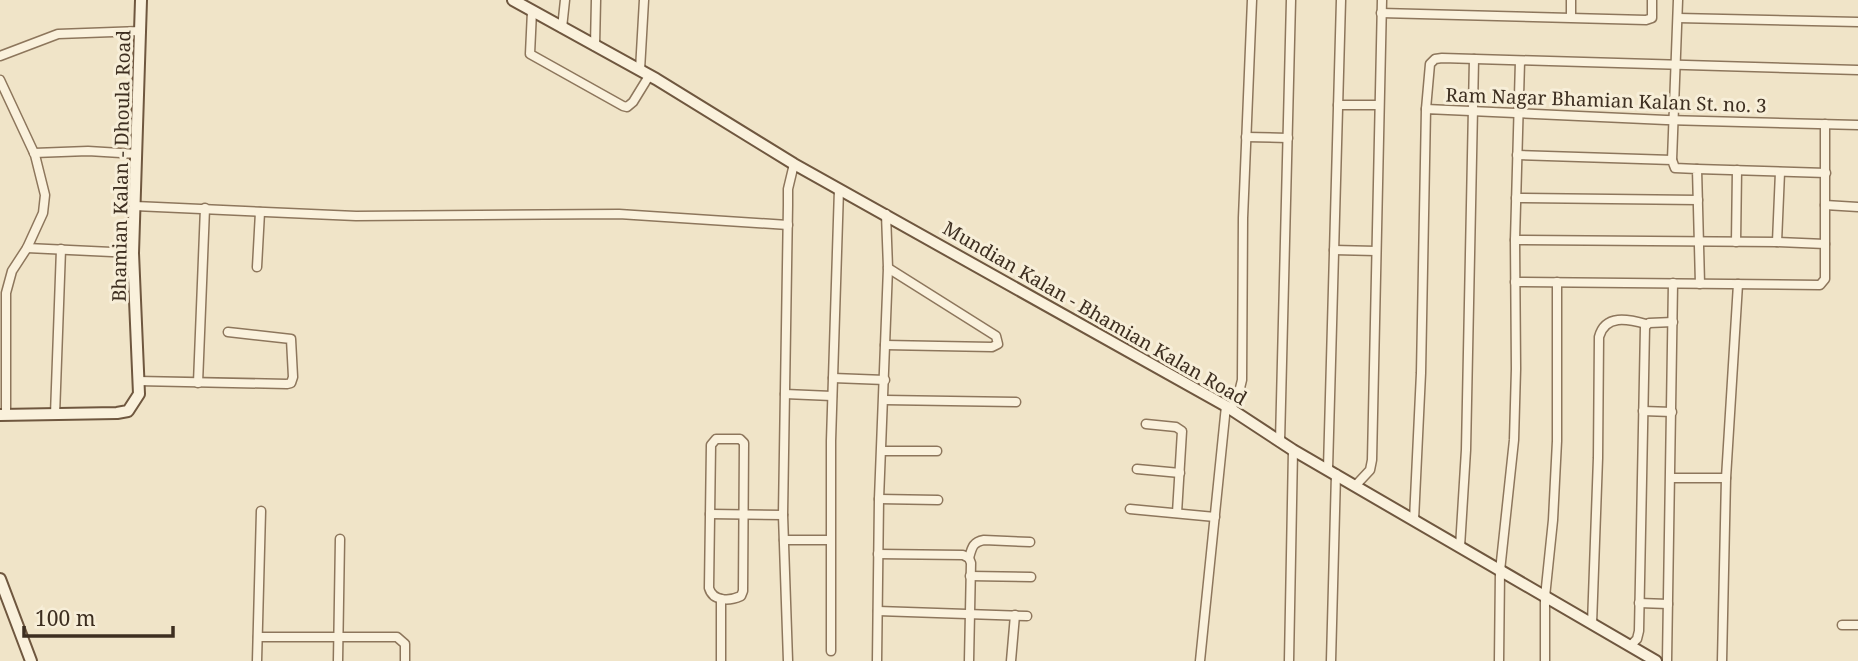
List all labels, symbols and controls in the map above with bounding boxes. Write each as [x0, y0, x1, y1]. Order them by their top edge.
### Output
street label: Bhamian Kalan - Dhoula Road [106, 29, 136, 302]
street label: Ram Nagar Bhamian Kalan St. no. 3 [1445, 81, 1767, 119]
street label: Mundian Kalan - Bhamian Kalan Road [938, 215, 1252, 411]
scale bar [24, 594, 173, 638]
text: 100 m [35, 604, 96, 632]

